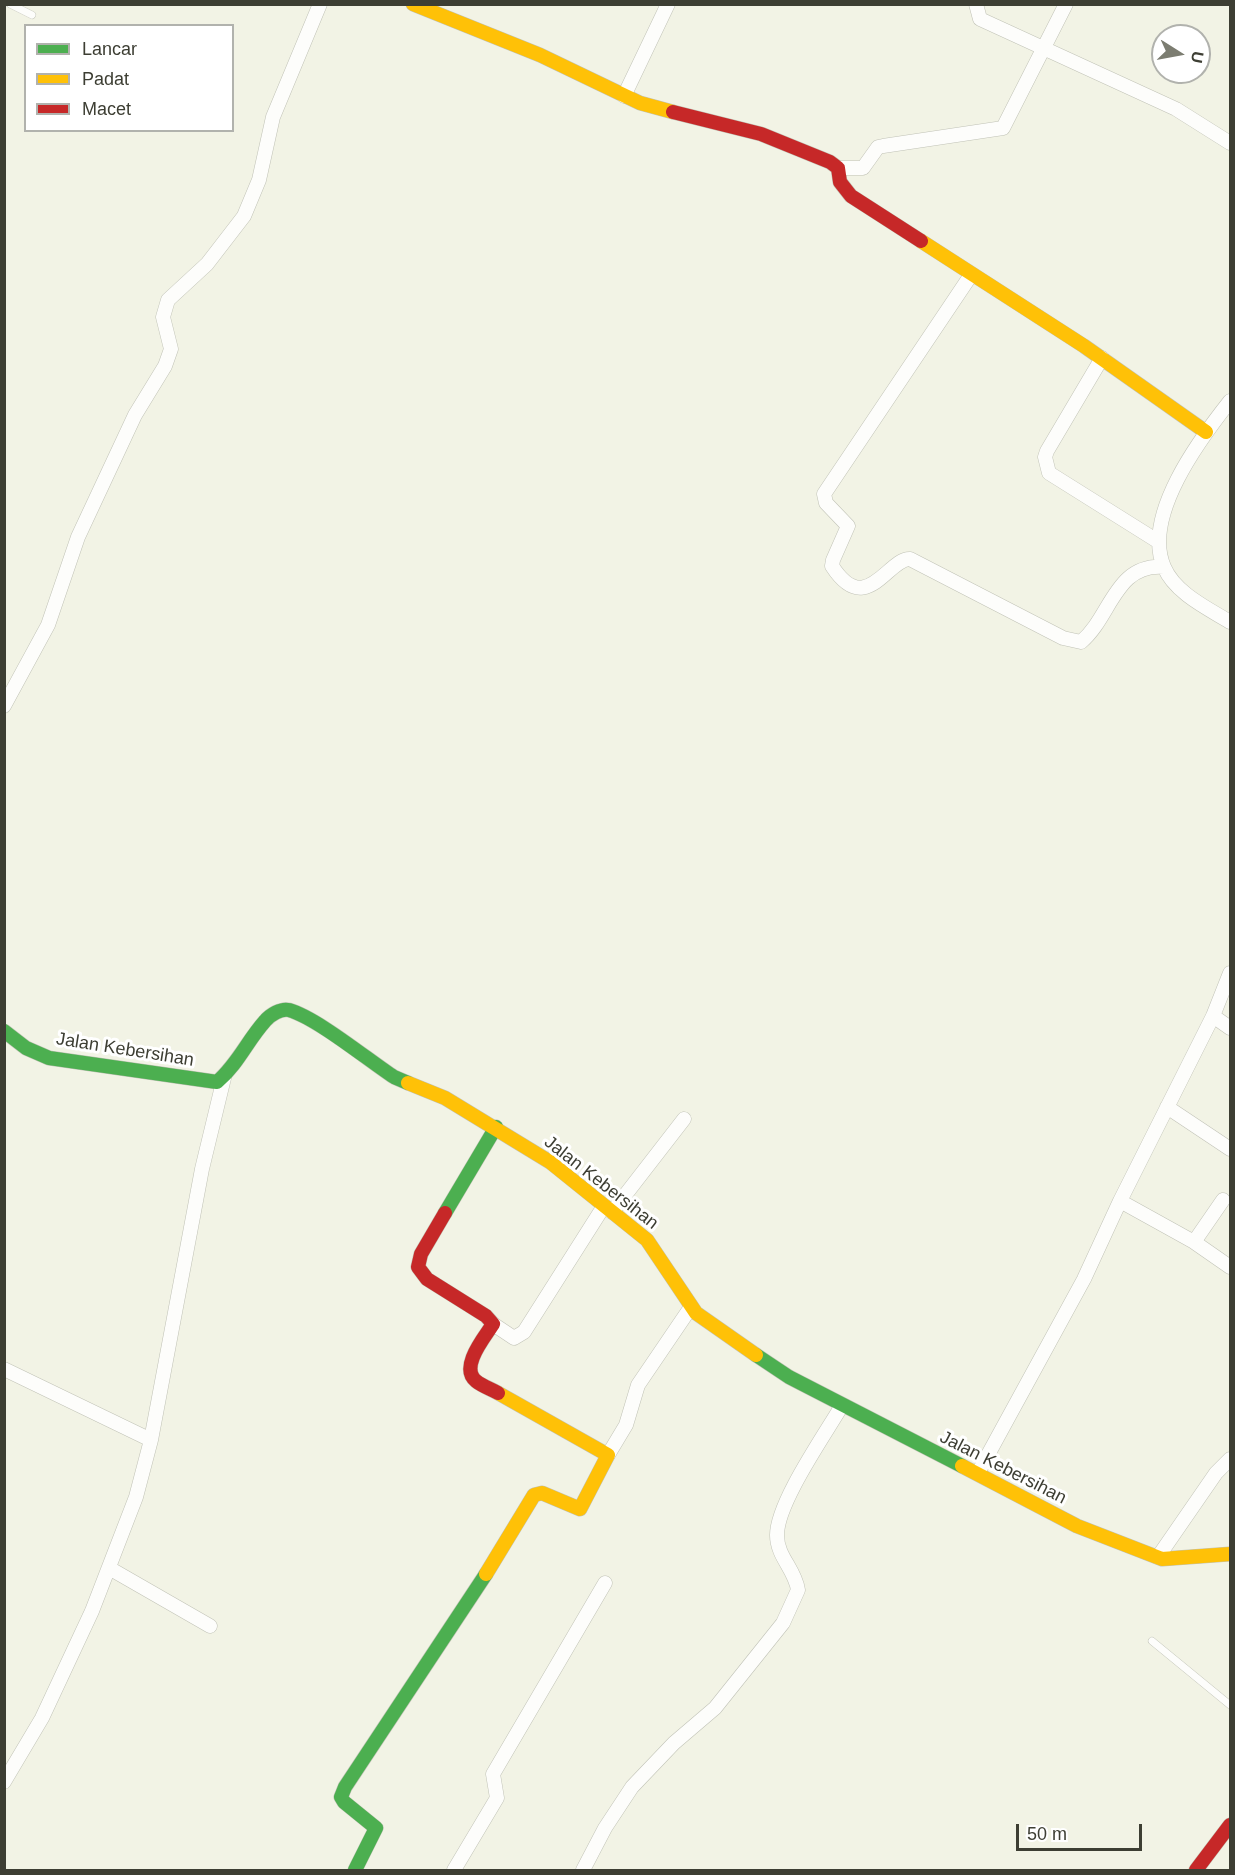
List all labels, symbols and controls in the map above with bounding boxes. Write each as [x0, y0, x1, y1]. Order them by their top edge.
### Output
legend [24, 24, 234, 132]
north arrow [1151, 24, 1211, 84]
text: Lancar [82, 39, 137, 59]
text: U [1188, 50, 1207, 64]
text: Padat [82, 69, 129, 89]
text: Macet [82, 99, 131, 119]
street label: Jalan Kebersihan [55, 1028, 195, 1072]
street label: Jalan Kebersihan [540, 1132, 662, 1234]
street label: Jalan Kebersihan [936, 1427, 1070, 1509]
scale bar [1019, 1812, 1145, 1850]
text: 50 m [1027, 1824, 1067, 1844]

